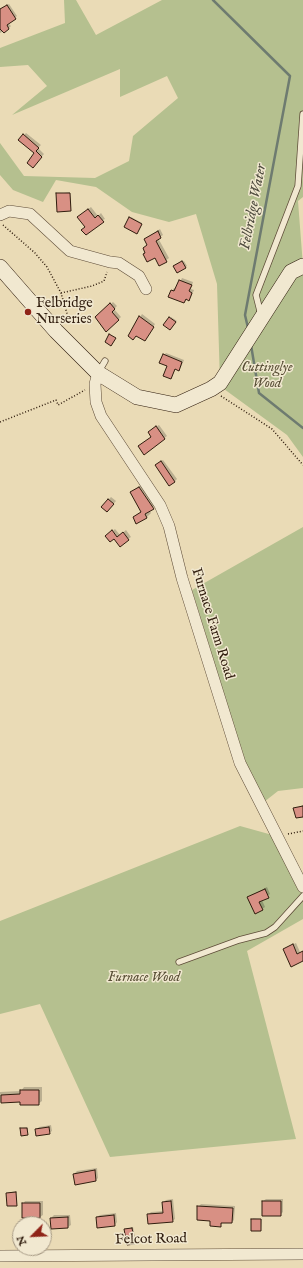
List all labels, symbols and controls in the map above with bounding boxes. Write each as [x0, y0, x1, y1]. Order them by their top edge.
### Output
water label: Felbridge Water [237, 163, 271, 251]
place label: Felbridge Nurseries [36, 296, 93, 328]
marker: Felbridge Nurseries [23, 307, 33, 317]
park label: Cuttinglye Wood [241, 360, 293, 392]
street label: Furnace Farm Road [187, 566, 237, 682]
park label: Furnace Wood [108, 970, 180, 986]
north arrow [12, 1216, 52, 1256]
street label: Felcot Road [115, 1231, 187, 1249]
text: N [14, 1233, 30, 1248]

